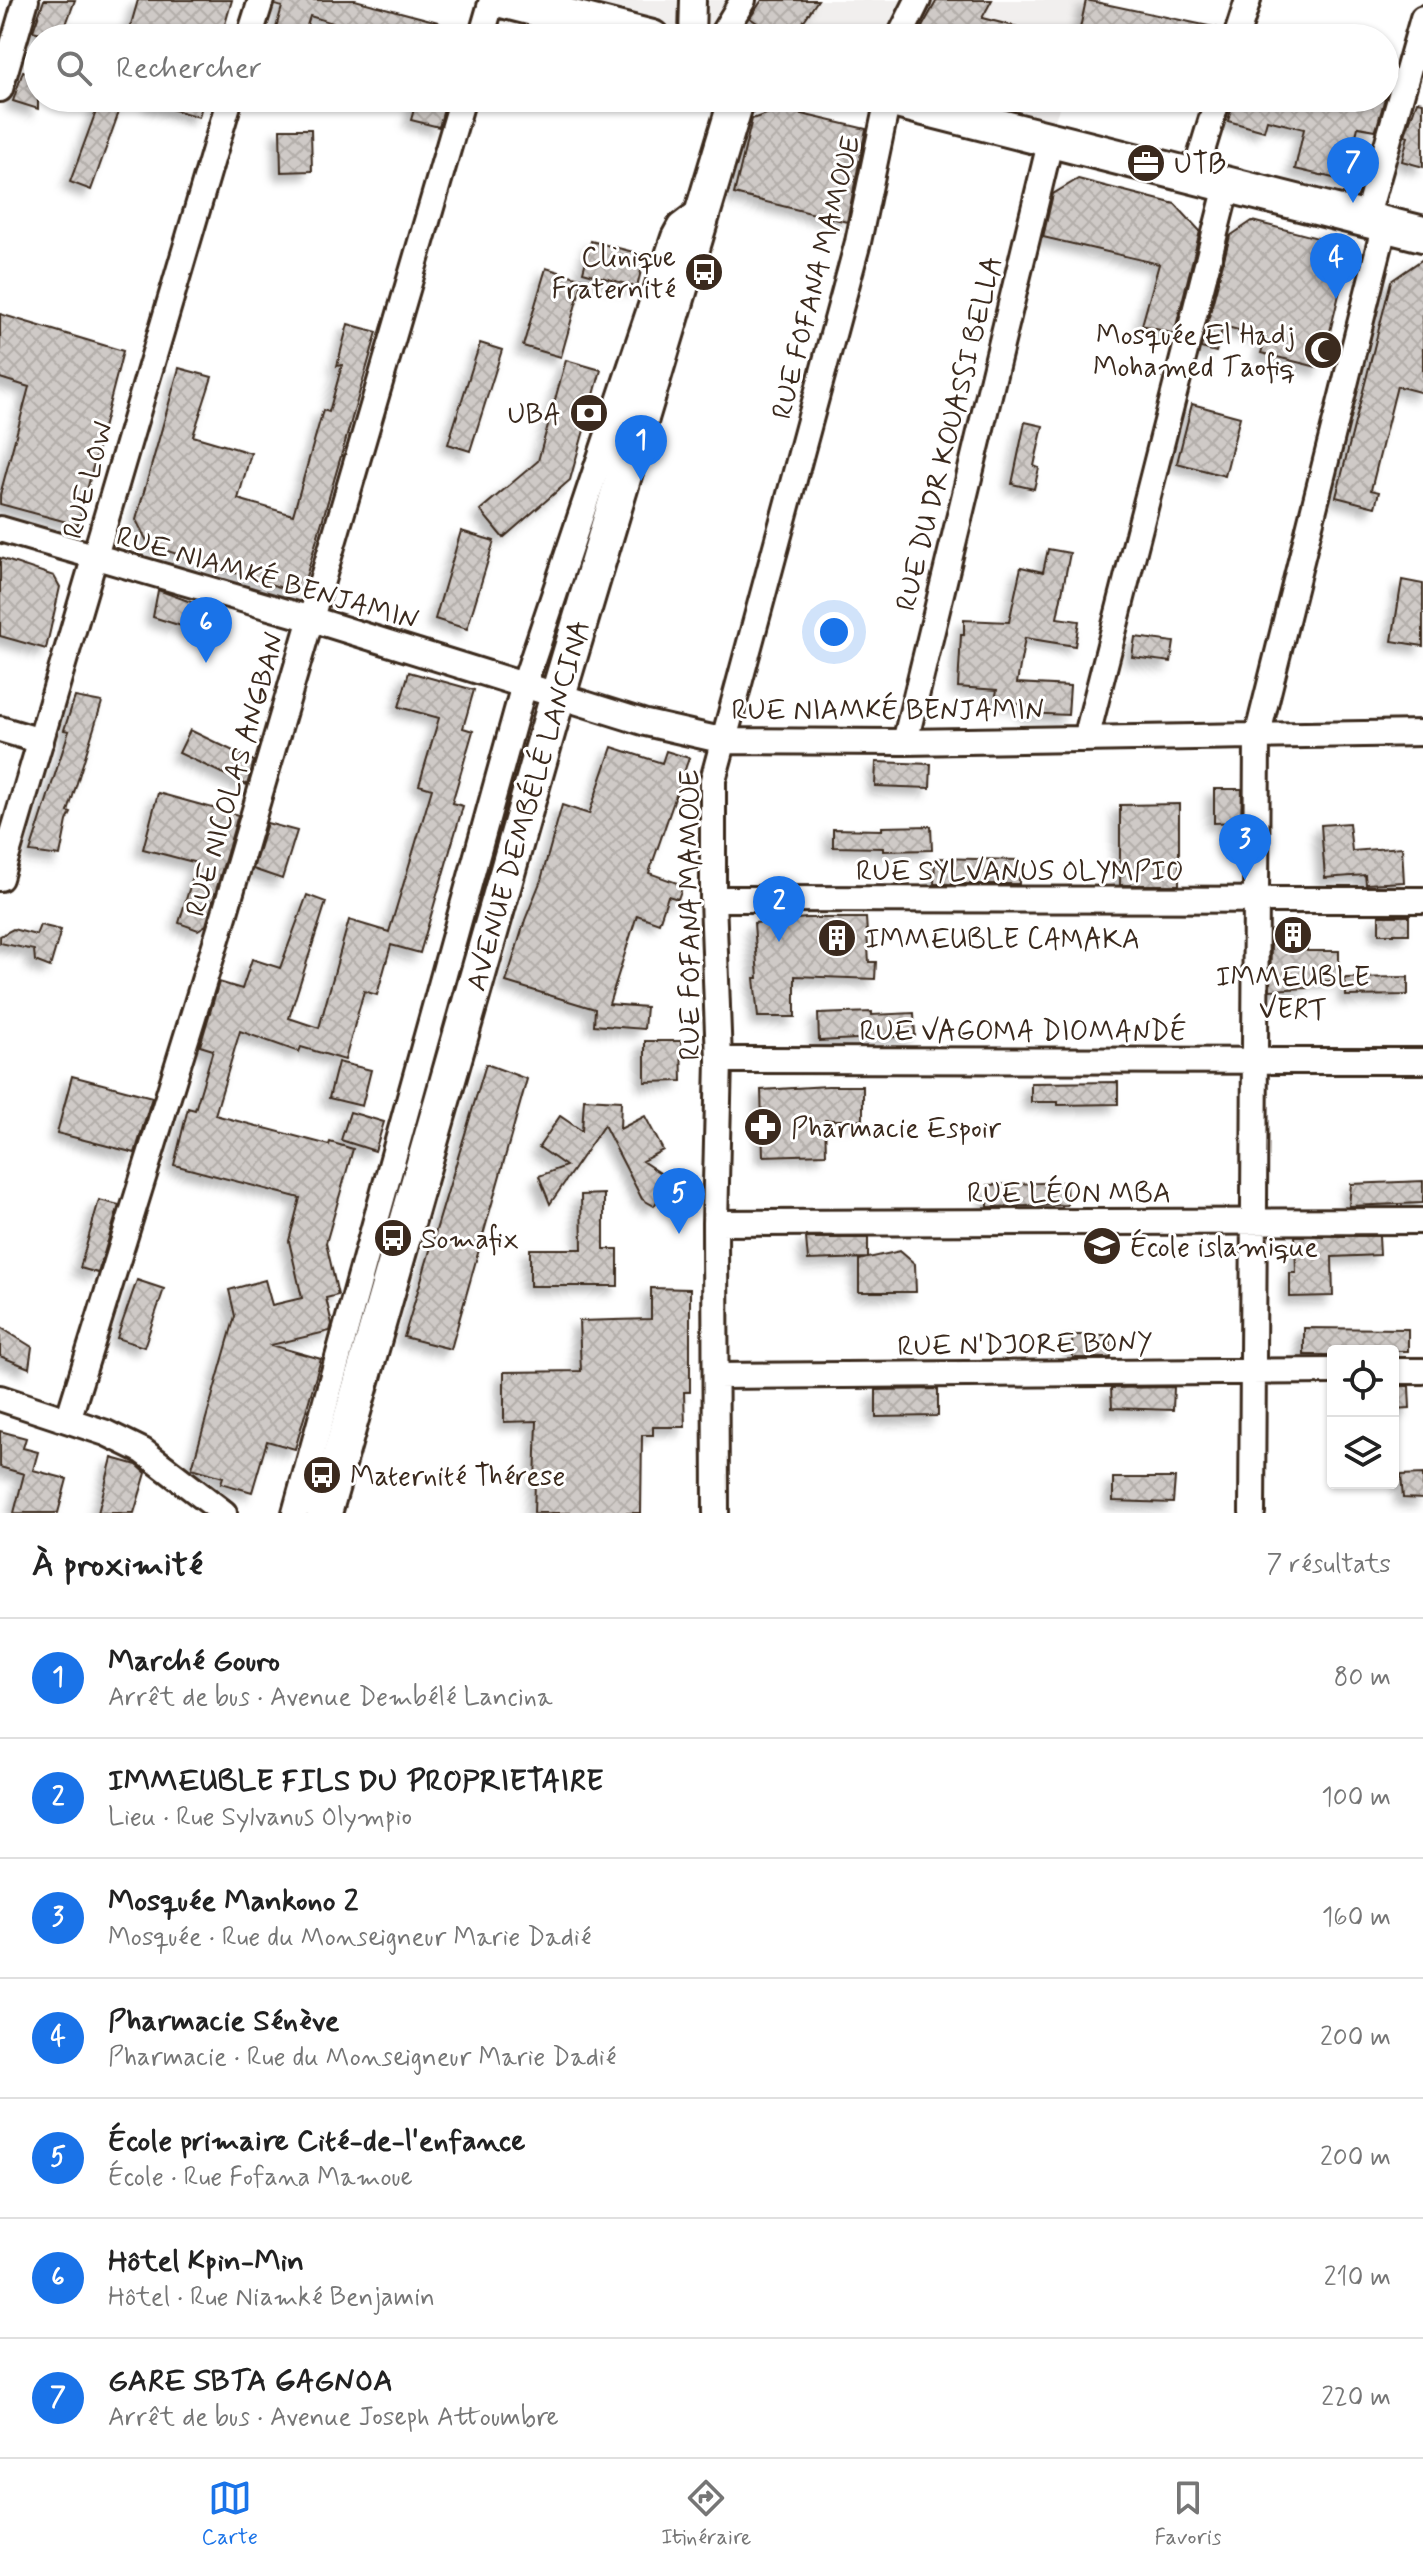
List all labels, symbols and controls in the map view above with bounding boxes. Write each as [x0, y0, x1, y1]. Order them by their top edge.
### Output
search box [24, 24, 1399, 112]
icon: search [52, 46, 96, 90]
text: Rechercher [116, 49, 262, 88]
street label: RUE FOFANA MAMOUE [764, 132, 871, 423]
pin: 7 [1327, 137, 1379, 203]
office icon: UTB [1125, 142, 1167, 184]
place label: UTB [1174, 147, 1226, 184]
pin: 4 [1310, 233, 1362, 299]
place label: Clinique Fraternité [552, 240, 676, 309]
bus stop icon: Clinique Fraternité [683, 251, 725, 293]
street label: RUE DU DR KOUASSI BELLA [888, 252, 1012, 615]
place label: Mosquée El Hadj Mohamed Taofiq [1093, 318, 1295, 387]
mosque icon: Mosquée El Hadj Mohamed Taofiq [1302, 329, 1344, 371]
bank icon: UBA [568, 392, 610, 434]
place label: UBA [507, 397, 561, 434]
pin: 1 [615, 415, 667, 481]
street label: RUE LOW [55, 418, 124, 543]
street label: RUE NIAMKÉ BENJAMIN [112, 517, 423, 640]
pin: 6 [180, 597, 232, 663]
your location [814, 612, 854, 652]
street label: AVENUE DEMBÉLÉ LANCINA [457, 615, 600, 995]
street label: RUE NICOLAS ANGBAN [178, 628, 295, 921]
street label: RUE NIAMKÉ BENJAMIN [732, 691, 1044, 730]
street label: RUE FOFANA MAMOUE [673, 770, 710, 1060]
pin: 3 [1219, 814, 1271, 880]
street label: RUE SYLVANUS OLYMPIO [856, 854, 1184, 891]
pin: 2 [753, 876, 805, 942]
building icon: IMMEUBLE VERT [1272, 914, 1314, 956]
building icon: IMMEUBLE CAMAKA [816, 917, 858, 959]
place label: IMMEUBLE CAMAKA [865, 922, 1140, 959]
place label: IMMEUBLE VERT [1216, 960, 1370, 1029]
street label: RUE VAGOMA DIOMANDÉ [859, 1012, 1187, 1051]
pharmacy icon: Pharmacie Espoir [742, 1106, 784, 1148]
place label: Pharmacie Espoir [791, 1111, 1002, 1148]
pin: 5 [653, 1168, 705, 1234]
street label: RUE LÉON MBA [967, 1174, 1171, 1213]
bus stop icon: Somafix [372, 1217, 414, 1259]
place label: Somafix [421, 1222, 519, 1259]
school or university icon: École islamique [1081, 1225, 1123, 1267]
place label: École islamique [1130, 1228, 1318, 1267]
street label: RUE N'DJORE BONY [897, 1325, 1153, 1366]
map controls [1327, 1345, 1399, 1489]
button: locate [1327, 1345, 1399, 1417]
button: layers [1327, 1417, 1399, 1489]
bus stop icon: Maternité Thérese [301, 1454, 343, 1496]
place label: Maternité Thérese [350, 1459, 565, 1496]
text: À proximité [32, 1543, 203, 1588]
text: 7 résultats [1266, 1548, 1391, 1582]
text: Marché Gouro [108, 1642, 280, 1681]
text: 1 [52, 1661, 64, 1695]
text: 80 m [1334, 1661, 1391, 1695]
text: Arrêt de bus · Avenue Dembélé Lancina [108, 1681, 553, 1715]
text: IMMEUBLE FILS DU PROPRIETAIRE [108, 1762, 604, 1801]
text: 2 [52, 1781, 64, 1815]
text: 100 m [1321, 1781, 1391, 1815]
text: Lieu · Rue Sylvanus Olympio [108, 1801, 412, 1835]
text: Mosquée Mankono 2 [108, 1882, 358, 1921]
text: 3 [52, 1901, 64, 1935]
text: 160 m [1322, 1901, 1391, 1935]
text: Mosquée · Rue du Monseigneur Marie Dadié [108, 1921, 591, 1955]
text: Pharmacie Sénève [108, 2002, 340, 2041]
text: 4 [50, 2021, 66, 2055]
text: 200 m [1320, 2021, 1391, 2055]
text: Pharmacie · Rue du Monseigneur Marie Dadié [108, 2041, 616, 2075]
text: École primaire Cité-de-l'enfance [108, 2122, 525, 2161]
text: 5 [50, 2141, 66, 2175]
text: 200 m [1320, 2141, 1391, 2175]
text: École · Rue Fofana Mamoue [108, 2161, 413, 2195]
text: Hôtel Kpin-Min [108, 2242, 304, 2281]
text: 6 [51, 2261, 65, 2295]
text: 210 m [1324, 2261, 1391, 2295]
text: Hôtel · Rue Niamké Benjamin [108, 2281, 435, 2315]
text: GARE SBTA GAGNOA [108, 2362, 393, 2401]
text: 7 [50, 2381, 66, 2415]
text: 220 m [1321, 2381, 1391, 2415]
text: Arrêt de bus · Avenue Joseph Attoumbre [108, 2401, 559, 2435]
tab: Carte [202, 2476, 258, 2552]
tab: Itinéraire [661, 2476, 751, 2552]
tab: Favoris [1155, 2476, 1221, 2552]

